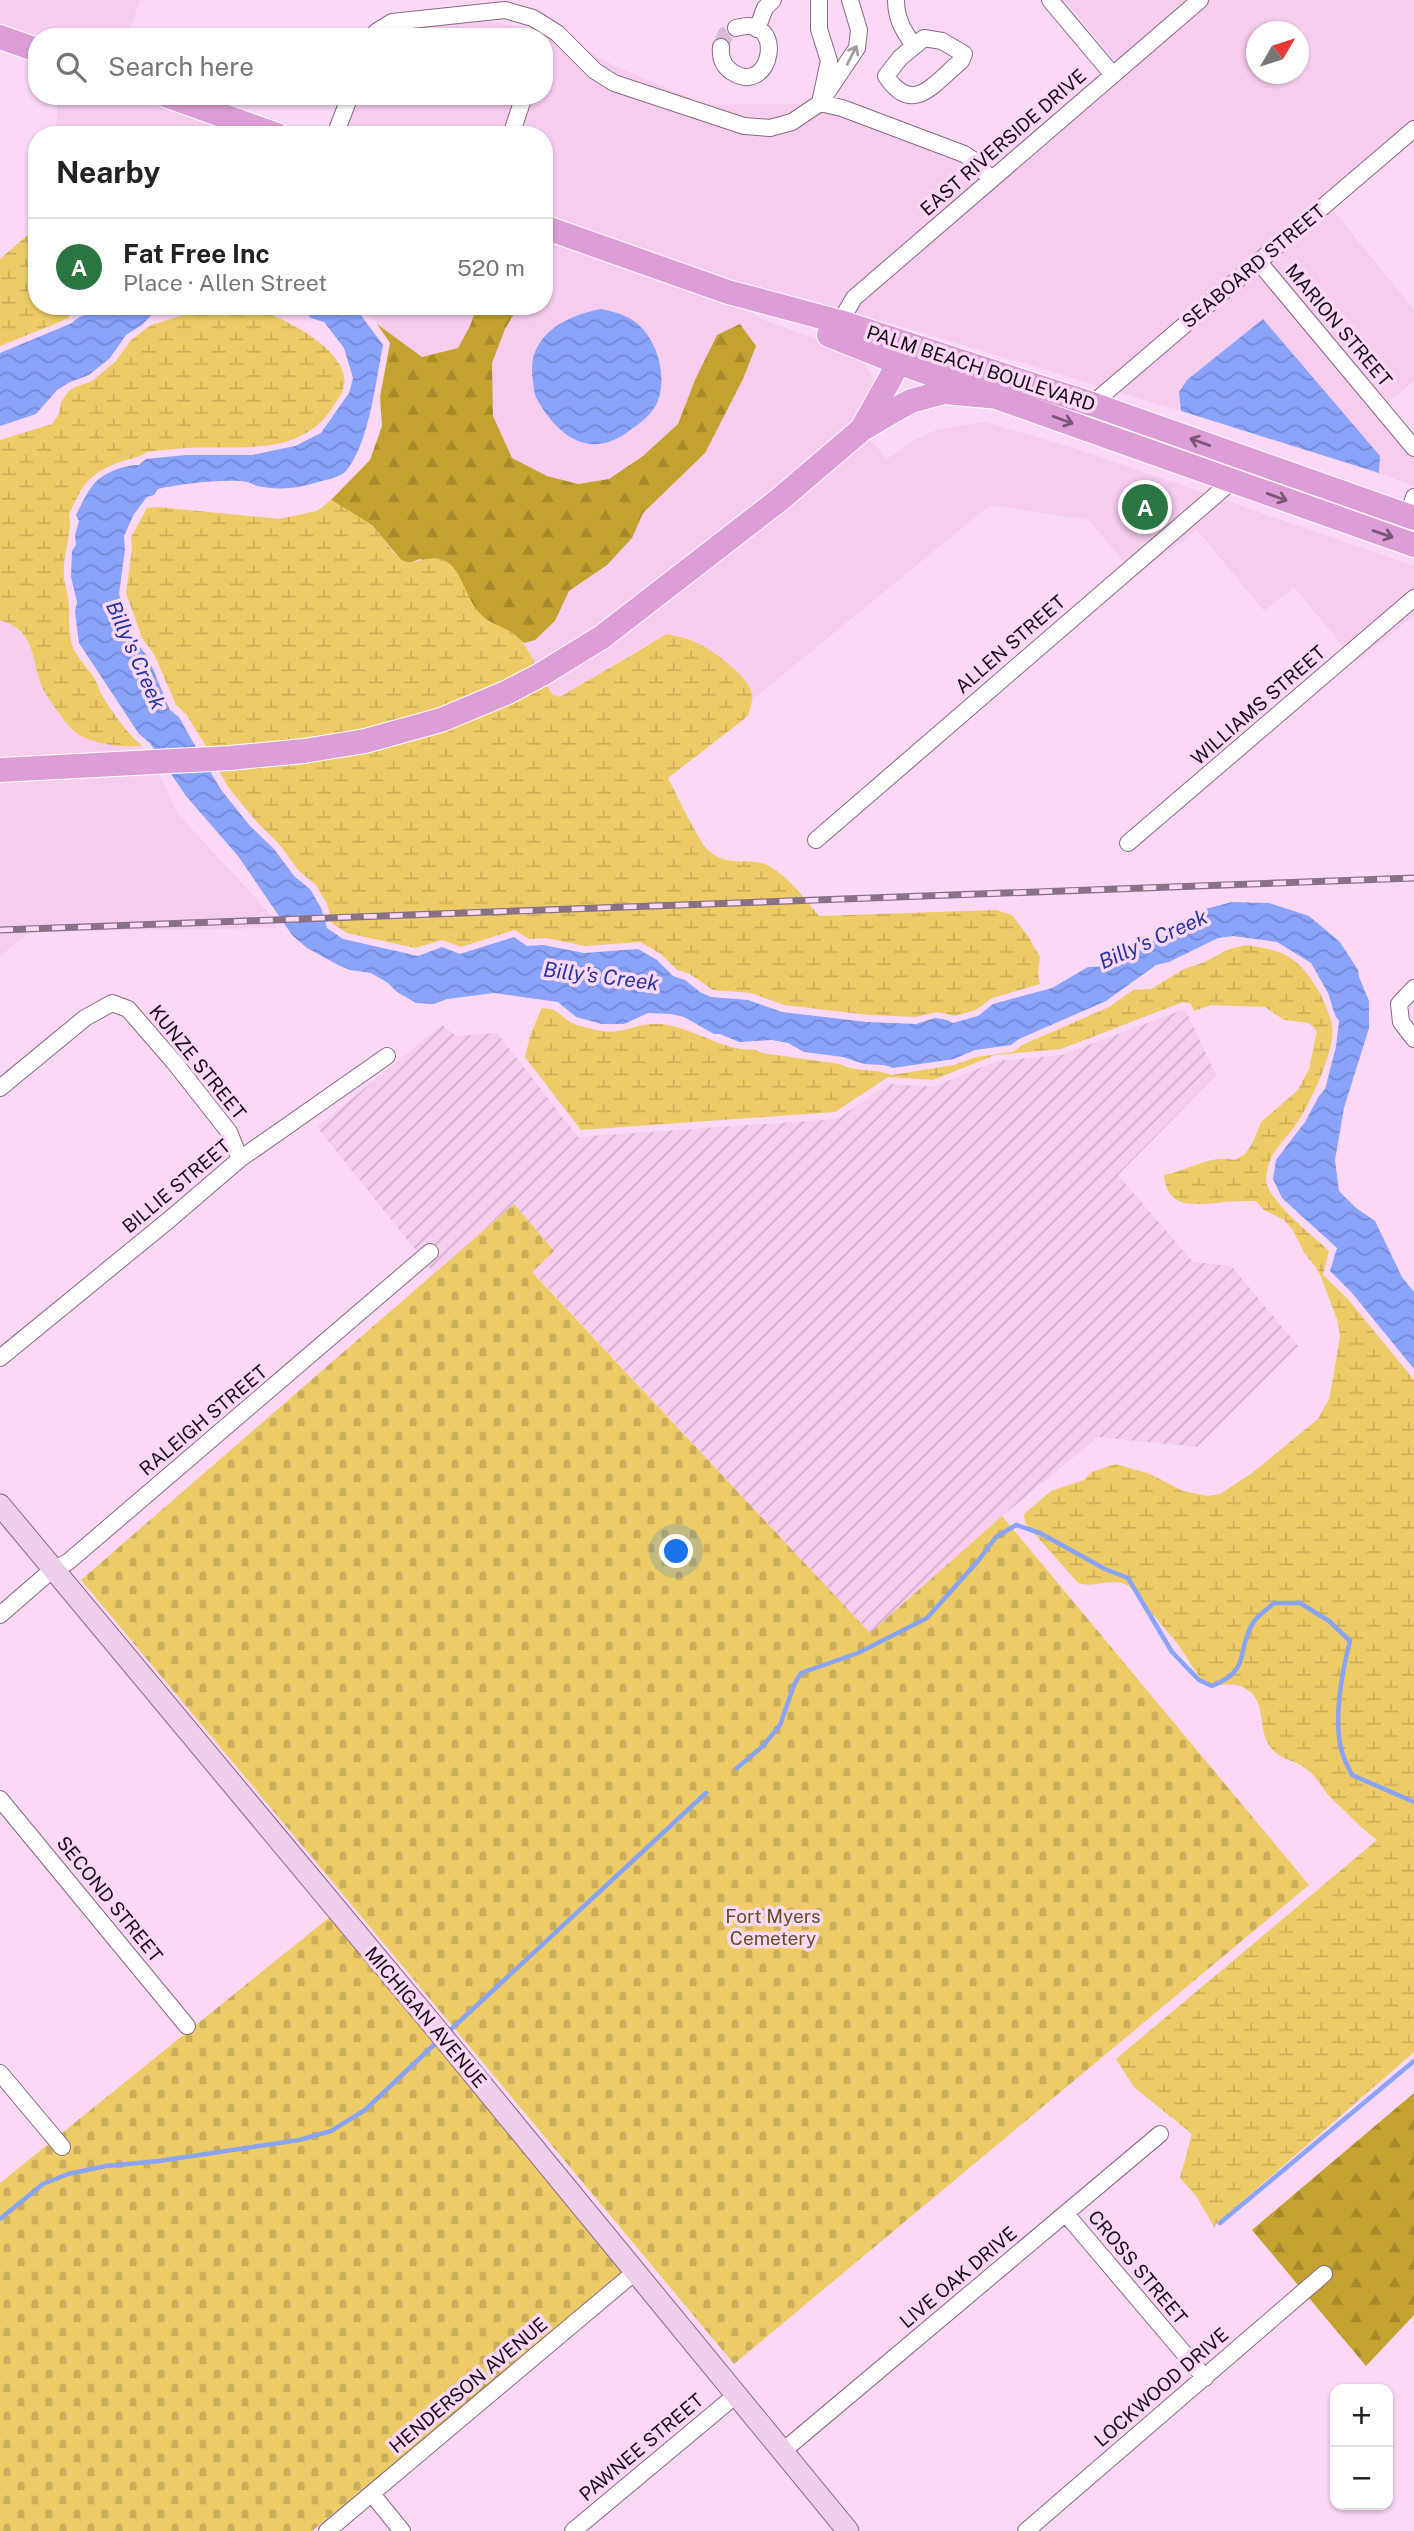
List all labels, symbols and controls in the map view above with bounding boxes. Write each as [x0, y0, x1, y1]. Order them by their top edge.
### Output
north arrow [1246, 21, 1309, 84]
search box [28, 28, 553, 105]
one-way arrow [845, 45, 859, 66]
icon: search [52, 48, 90, 86]
text: Search here [108, 51, 254, 82]
street label: EAST RIVERSIDE DRIVE [916, 64, 1090, 220]
text: Nearby [56, 154, 160, 190]
street label: SEABOARD STREET [1177, 200, 1329, 332]
text: Fat Free Inc [123, 238, 270, 269]
text: A [71, 254, 87, 281]
text: 520 m [457, 254, 525, 281]
street label: MARION STREET [1281, 259, 1397, 391]
text: Place · Allen Street [123, 269, 327, 296]
street label: PALM BEACH BOULEVARD [864, 321, 1098, 415]
one-way arrow [1052, 415, 1074, 427]
one-way arrow [1189, 435, 1211, 447]
pin: A [1122, 481, 1168, 533]
one-way arrow [1266, 492, 1288, 504]
one-way arrow [1372, 529, 1394, 542]
street label: ALLEN STREET [951, 590, 1069, 698]
water label: Billy's Creek [101, 597, 171, 714]
street label: WILLIAMS STREET [1187, 641, 1329, 769]
water label: Billy's Creek [1095, 904, 1212, 974]
water label: Billy's Creek [542, 957, 661, 996]
street label: KUNZE STREET [145, 1000, 251, 1124]
street label: BILLIE STREET [118, 1135, 234, 1237]
street label: RALEIGH STREET [135, 1360, 271, 1480]
your location [659, 1534, 693, 1568]
street label: SECOND STREET [53, 1832, 167, 1966]
park label: Fort Myers Cemetery [725, 1905, 821, 1949]
street label: MICHIGAN AVENUE [361, 1942, 491, 2092]
street label: CROSS STREET [1084, 2206, 1192, 2328]
street label: LIVE OAK DRIVE [895, 2222, 1021, 2332]
street label: HENDERSON AVENUE [385, 2313, 551, 2457]
street label: LOCKWOOD DRIVE [1090, 2323, 1232, 2451]
map controls [1330, 2384, 1393, 2510]
button: + [1330, 2384, 1393, 2447]
street label: PAWNEE STREET [575, 2389, 707, 2505]
button: − [1330, 2447, 1393, 2510]

